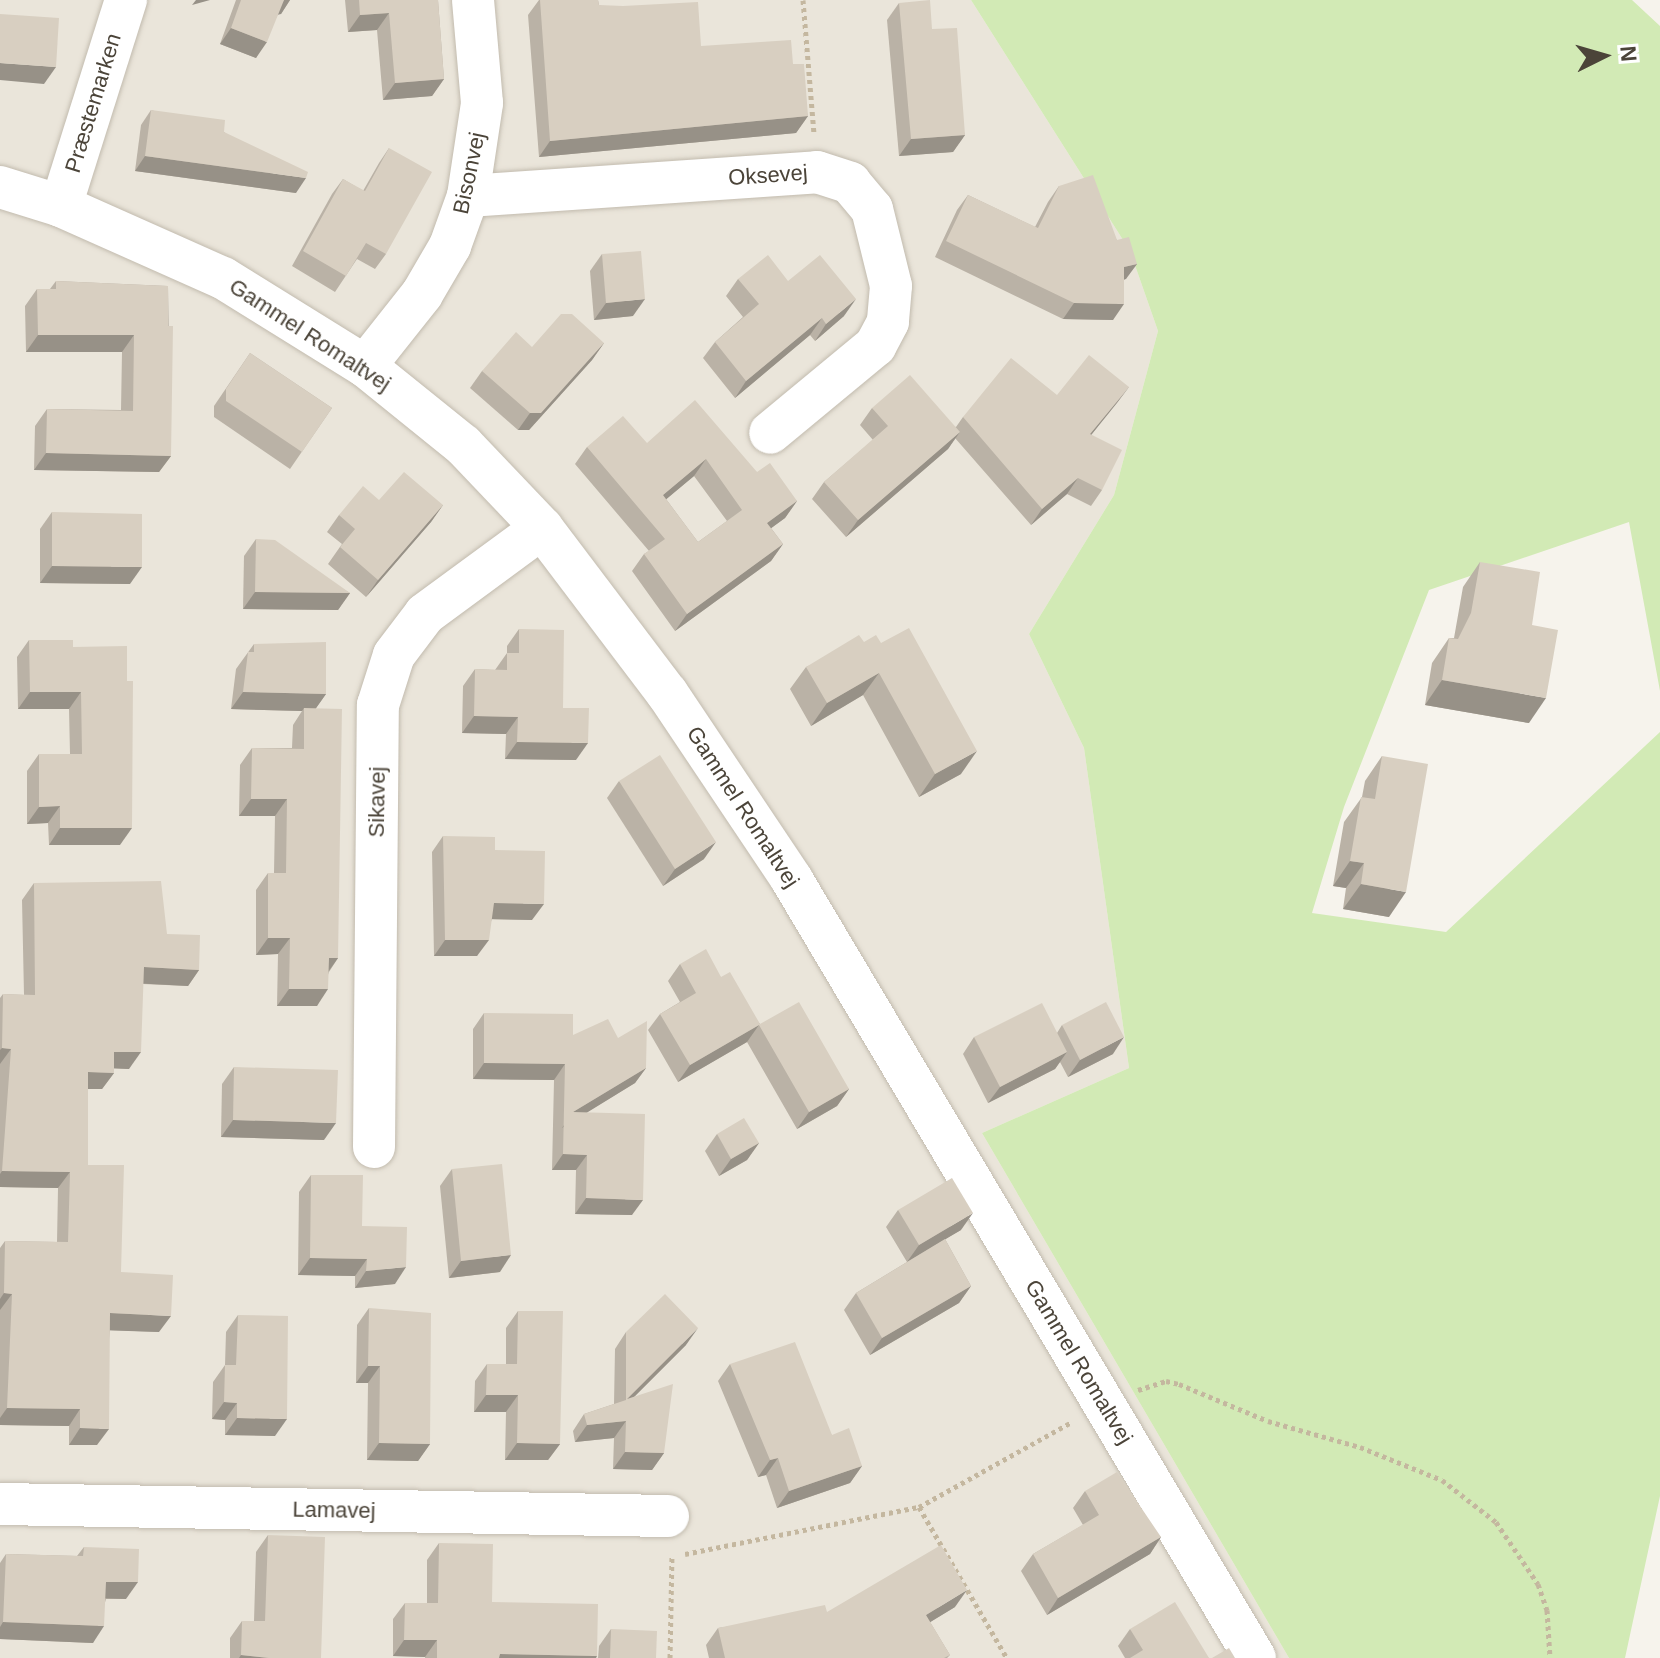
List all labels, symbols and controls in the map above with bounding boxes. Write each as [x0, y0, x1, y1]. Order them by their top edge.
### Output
north arrow [1564, 16, 1644, 96]
street label: Præstemarken [59, 30, 127, 176]
text: N [1615, 45, 1642, 63]
street label: Bisonvej [447, 130, 491, 216]
street label: Oksevej [727, 159, 809, 191]
street label: Gammel Romaltvej [224, 273, 396, 397]
street label: Gammel Romaltvej [681, 721, 805, 893]
street label: Sikavej [363, 766, 391, 838]
street label: Gammel Romaltvej [1020, 1275, 1138, 1449]
street label: Lamavej [292, 1496, 376, 1524]

